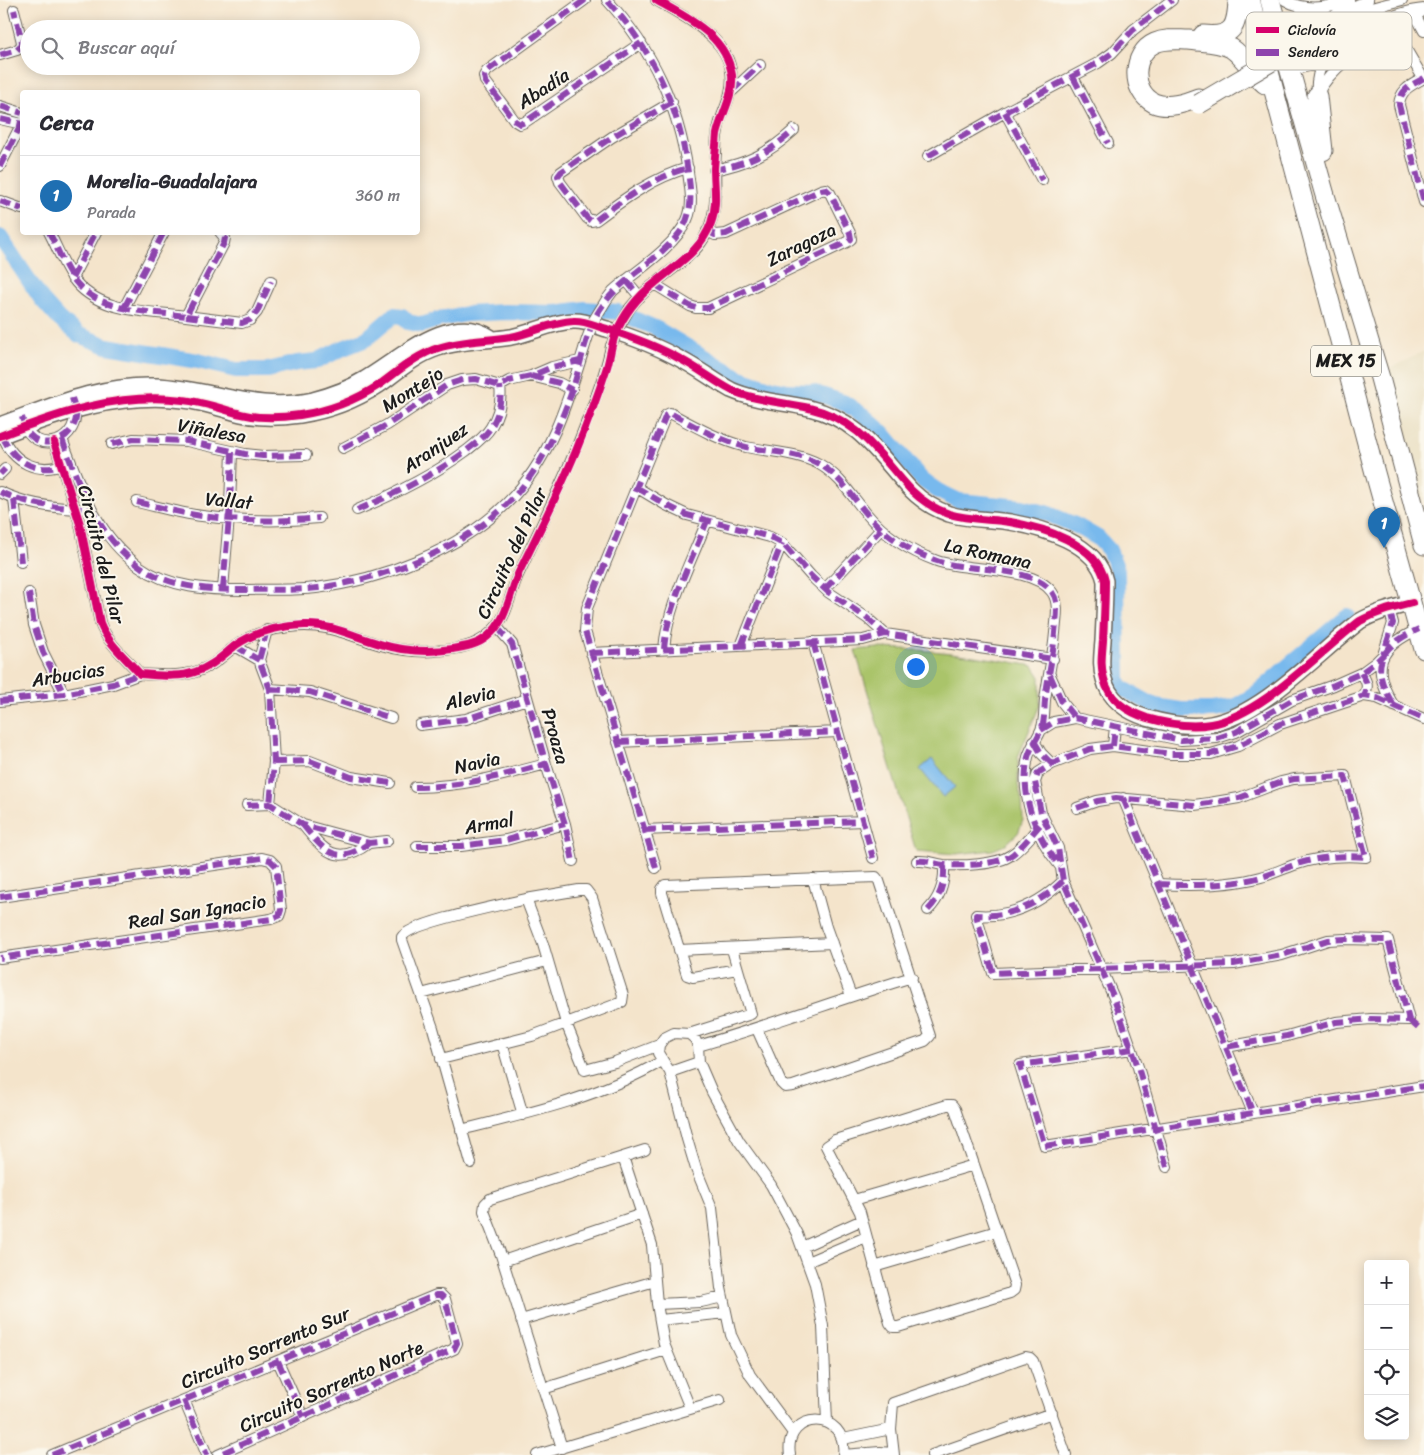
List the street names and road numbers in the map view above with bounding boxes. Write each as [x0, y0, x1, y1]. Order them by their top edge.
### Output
street label: Abadía [509, 59, 577, 118]
street label: Zaragoza [760, 213, 842, 276]
road number: MEX 15 [1311, 346, 1381, 376]
street label: Montejo [375, 357, 450, 422]
street label: Viñalesa [175, 408, 249, 453]
street label: Aranjuez [395, 413, 476, 482]
street label: Circuito del Pilar [68, 481, 135, 628]
street label: Circuito del Pilar [467, 481, 557, 624]
street label: Vallat [204, 482, 255, 519]
street label: La Romana [941, 528, 1035, 579]
street label: Arbucias [28, 652, 107, 697]
street label: Alevia [440, 675, 499, 720]
street label: Proaza [532, 704, 579, 769]
street label: Navia [451, 741, 504, 783]
street label: Armal [461, 803, 517, 844]
street label: Real San Ignacio [126, 884, 268, 939]
street label: Circuito Sorrento Sur [175, 1296, 356, 1398]
street label: Circuito Sorrento Norte [234, 1331, 429, 1442]

